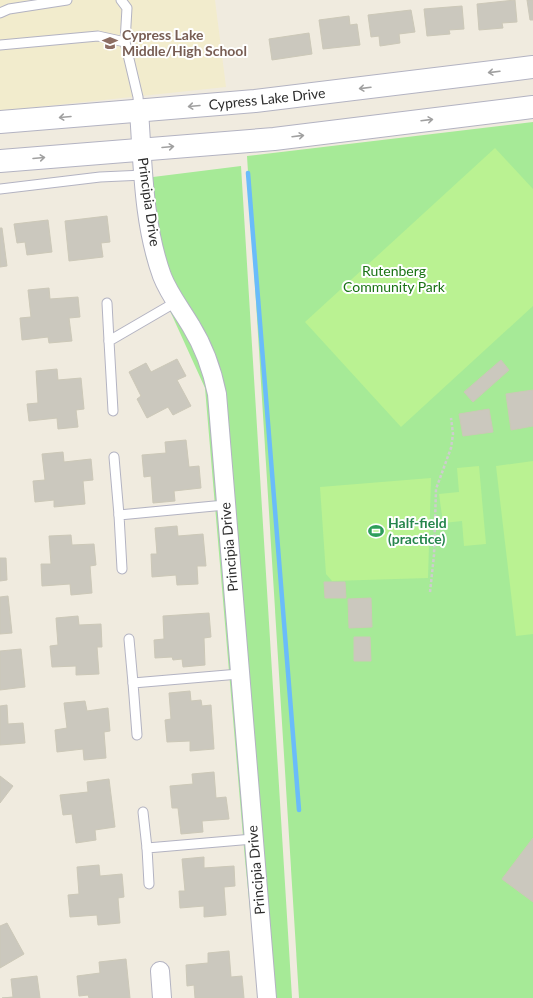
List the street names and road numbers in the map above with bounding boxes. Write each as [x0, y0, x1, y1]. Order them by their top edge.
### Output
street label: Cypress Lake Drive [208, 84, 326, 113]
street label: Principia Drive [135, 156, 164, 248]
street label: Principia Drive [216, 502, 241, 592]
street label: Principia Drive [243, 825, 268, 915]

